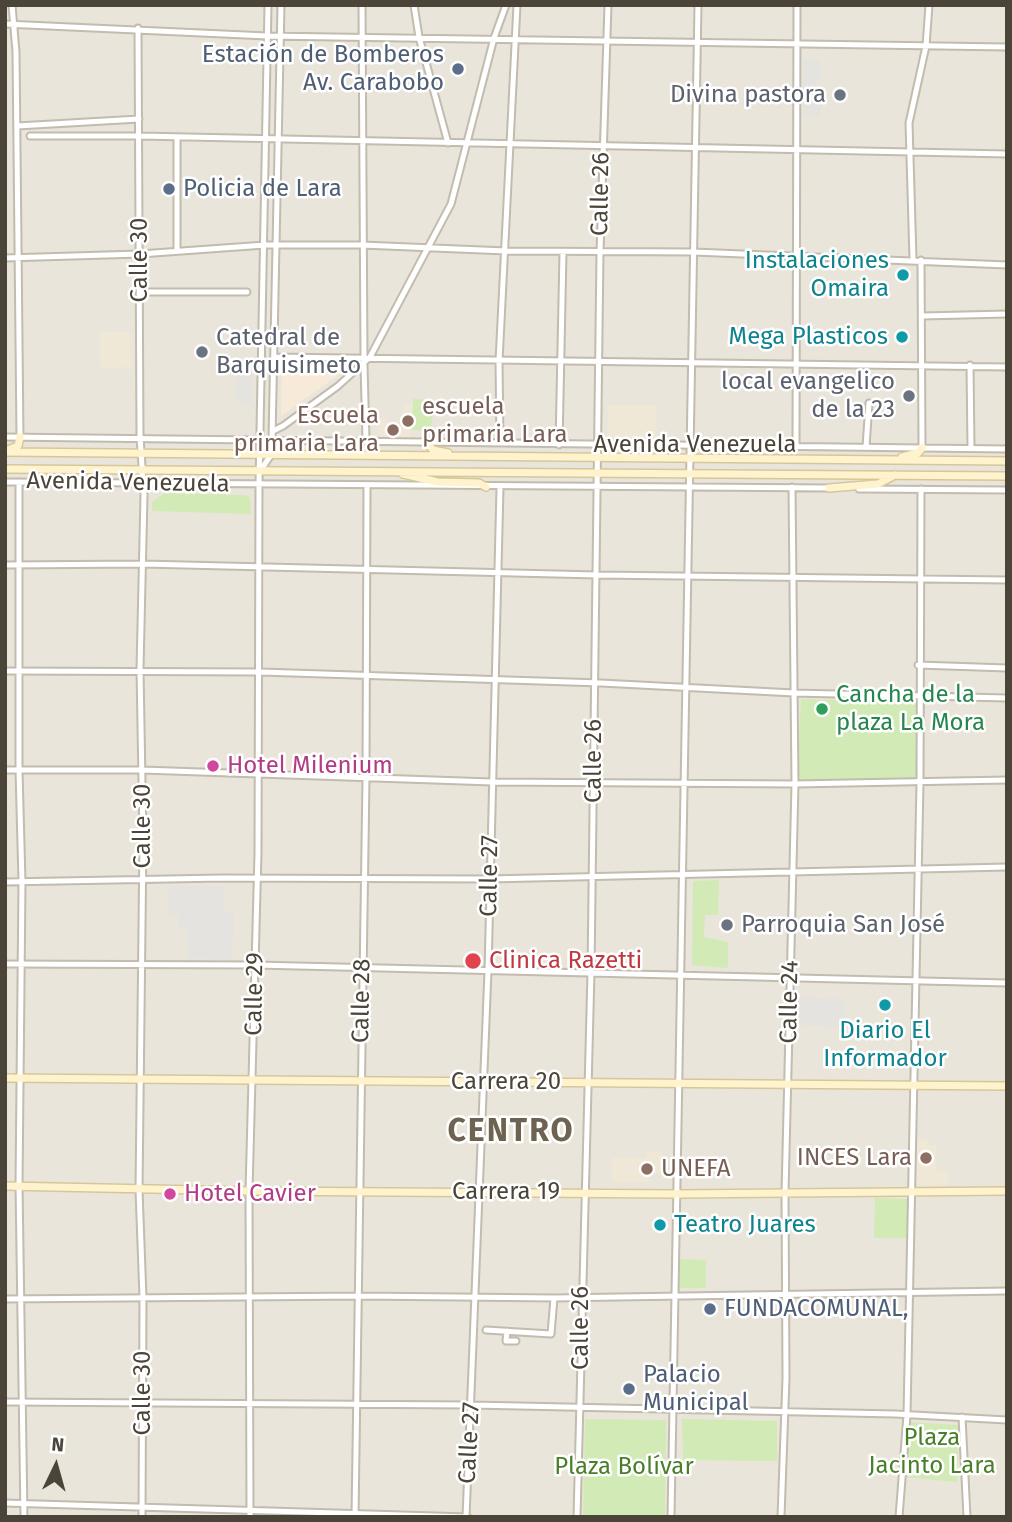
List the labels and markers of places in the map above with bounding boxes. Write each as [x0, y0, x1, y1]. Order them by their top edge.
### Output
place label: Estación de Bomberos Av. Carabobo [202, 41, 444, 97]
marker: Estación de Bomberos Av. Carabobo [450, 61, 466, 77]
place label: Divina pastora [670, 81, 826, 109]
marker: Divina pastora [832, 87, 848, 103]
place label: Policia de Lara [183, 175, 342, 203]
marker: Policia de Lara [161, 181, 177, 197]
place label: Instalaciones Omaira [745, 247, 889, 303]
marker: Instalaciones Omaira [895, 267, 911, 283]
place label: Mega Plasticos [729, 323, 888, 351]
place label: Catedral de Barquisimeto [216, 324, 361, 380]
marker: Mega Plasticos [894, 329, 910, 345]
marker: Catedral de Barquisimeto [194, 344, 210, 360]
place label: local evangelico de la 23 [721, 368, 895, 424]
marker: local evangelico de la 23 [901, 388, 917, 404]
place label: escuela primaria Lara [422, 393, 568, 449]
place label: Escuela primaria Lara [233, 402, 379, 458]
marker: escuela primaria Lara [400, 413, 416, 429]
marker: Escuela primaria Lara [385, 422, 401, 438]
place label: Cancha de la plaza La Mora [836, 681, 985, 737]
marker: Cancha de la plaza La Mora [814, 701, 830, 717]
place label: Hotel Milenium [227, 752, 393, 780]
marker: Hotel Milenium [205, 758, 221, 774]
place label: Parroquia San José [741, 911, 945, 939]
marker: Parroquia San José [719, 917, 735, 933]
place label: Clinica Razetti [489, 947, 642, 975]
marker: Clinica Razetti [463, 951, 483, 971]
marker: Diario El Informador [877, 997, 893, 1013]
place label: Diario El Informador [823, 1017, 947, 1073]
place label: INCES Lara [797, 1144, 912, 1172]
marker: INCES Lara [918, 1150, 934, 1166]
place label: UNEFA [661, 1155, 730, 1183]
marker: UNEFA [639, 1161, 655, 1177]
place label: Hotel Cavier [184, 1180, 316, 1208]
marker: Hotel Cavier [162, 1186, 178, 1202]
place label: Teatro Juares [674, 1211, 816, 1239]
marker: Teatro Juares [652, 1217, 668, 1233]
place label: FUNDACOMUNAL, [724, 1295, 909, 1323]
marker: FUNDACOMUNAL, [702, 1301, 718, 1317]
place label: Palacio Municipal [643, 1361, 749, 1417]
marker: Palacio Municipal [621, 1381, 637, 1397]

